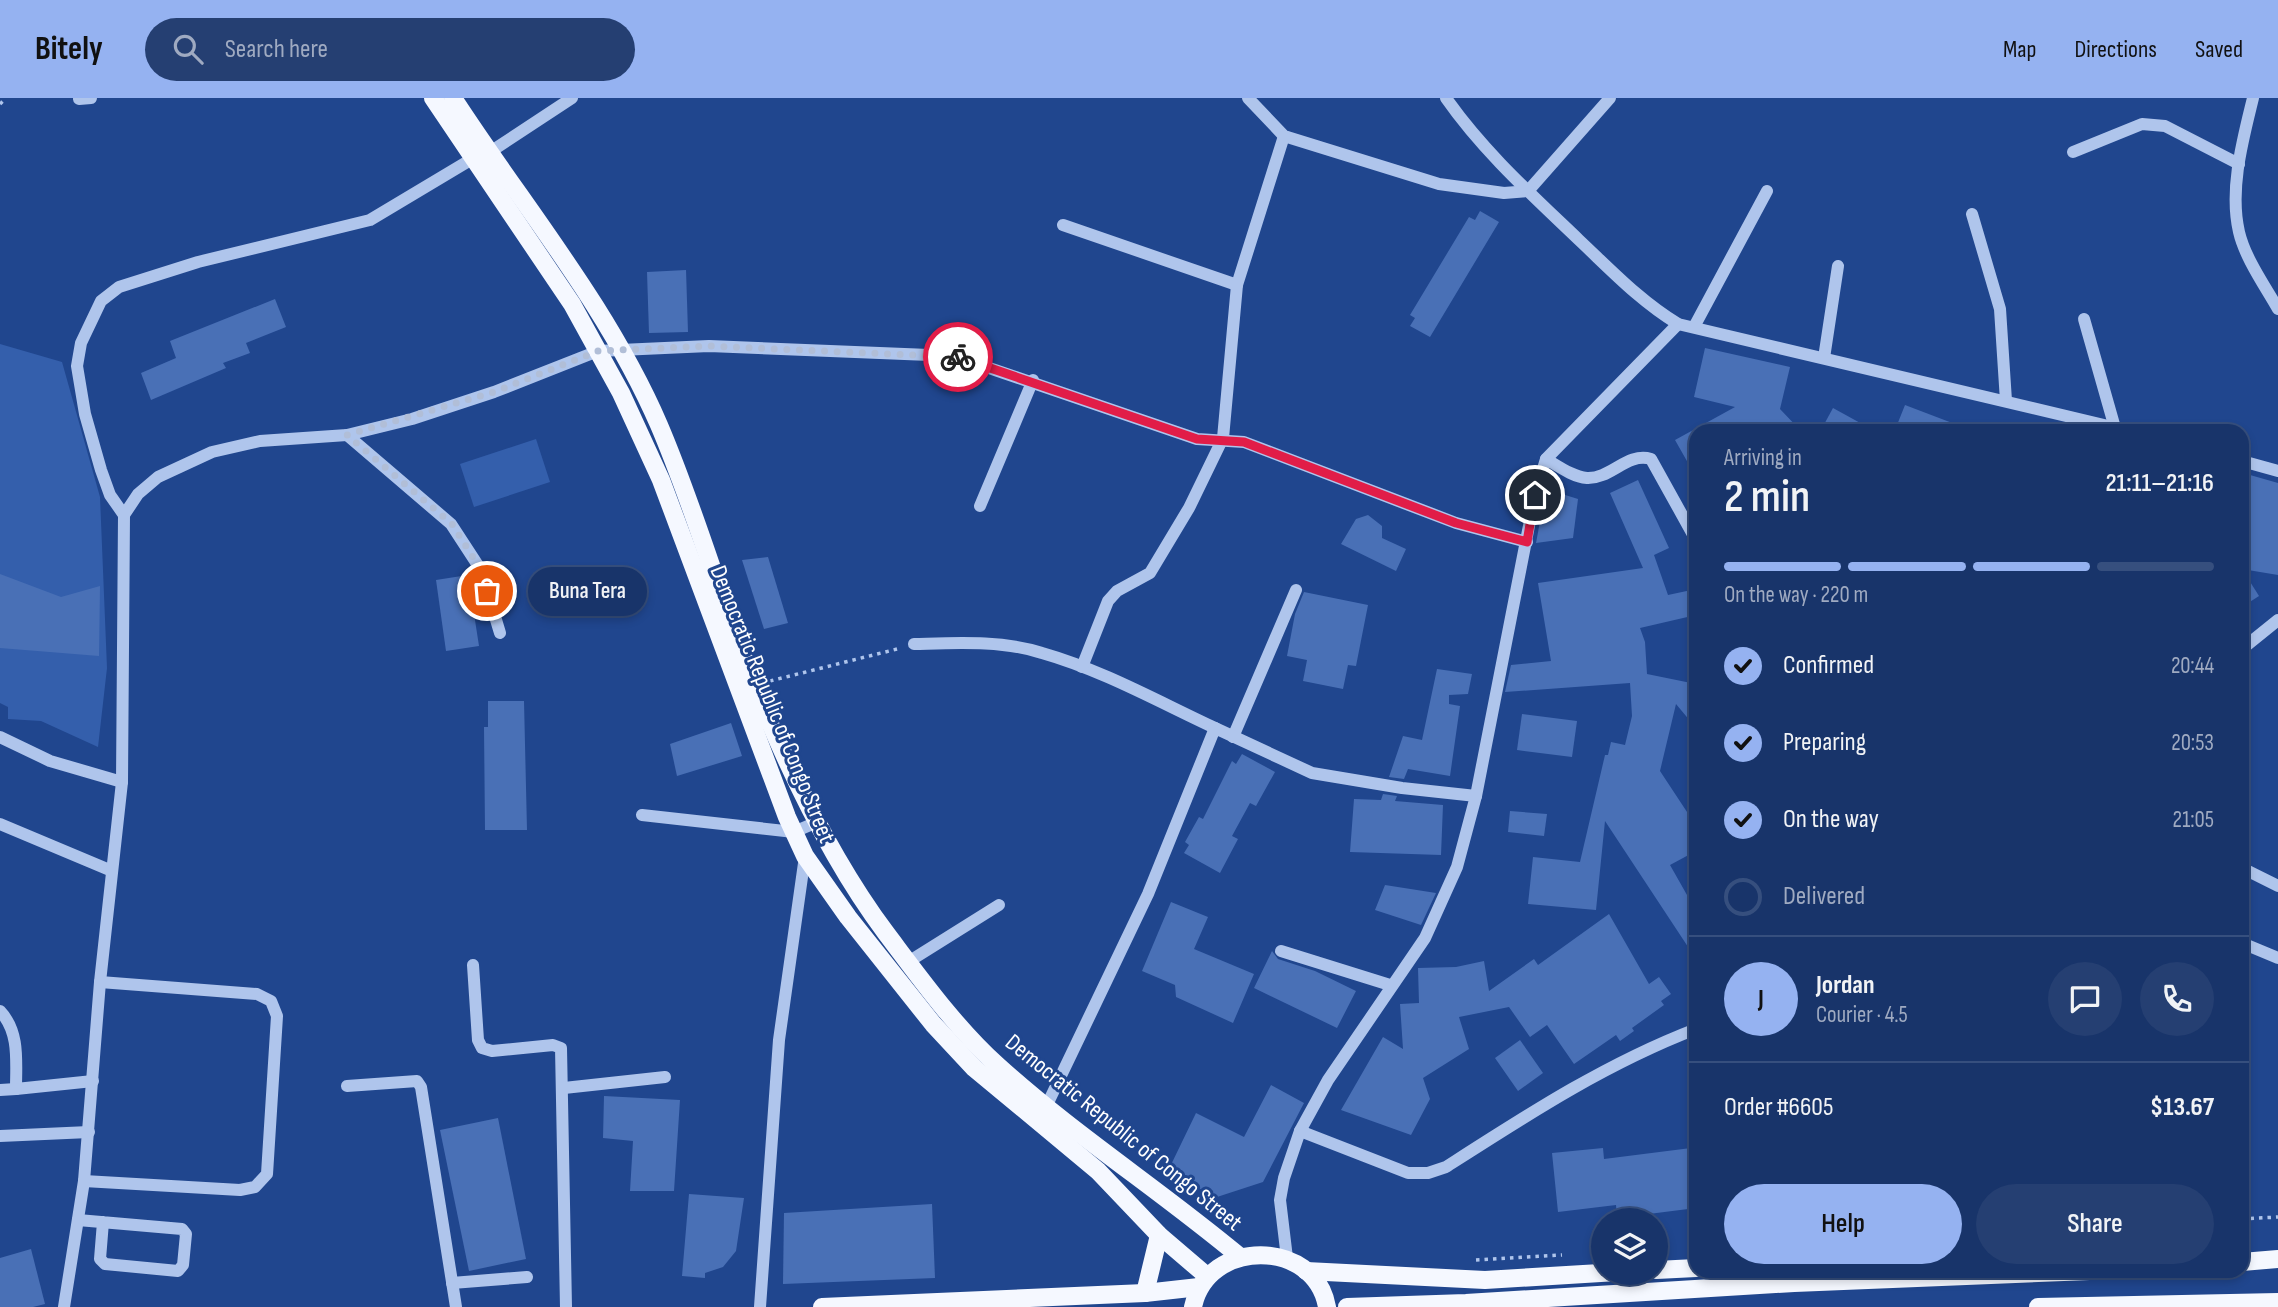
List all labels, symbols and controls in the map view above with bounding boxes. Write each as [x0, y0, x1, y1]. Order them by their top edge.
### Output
search box [145, 18, 635, 81]
text: Bitely [35, 29, 103, 69]
icon: search [169, 30, 207, 68]
text: Search here [225, 34, 328, 65]
text: Map [2003, 35, 2036, 64]
text: Directions [2074, 35, 2157, 64]
text: Saved [2195, 35, 2243, 64]
courier [923, 322, 993, 392]
icon: bike [939, 338, 977, 376]
text: Arriving in [1724, 444, 1802, 472]
pin [1505, 465, 1565, 525]
text: 21:11–21:16 [2105, 468, 2214, 499]
text: 2 min [1724, 470, 1810, 525]
icon: home [1516, 476, 1554, 514]
pin [457, 561, 517, 621]
street label: Democratic Republic of Congo Street [704, 561, 842, 847]
callout: Buna Tera [529, 566, 648, 616]
icon: bag [468, 572, 506, 610]
text: Buna Tera [549, 577, 626, 605]
text: On the way · 220 m [1724, 581, 1868, 609]
icon: check [1724, 647, 1762, 685]
text: Confirmed [1783, 650, 1874, 681]
text: 20:44 [2171, 652, 2214, 680]
icon: check [1724, 724, 1762, 762]
text: Preparing [1783, 727, 1866, 758]
text: 20:53 [2171, 729, 2214, 757]
icon: check [1724, 801, 1762, 839]
text: On the way [1783, 804, 1879, 835]
text: 21:05 [2173, 806, 2214, 834]
text: Delivered [1783, 881, 1865, 912]
button: chat [2048, 962, 2122, 1036]
button: phone [2140, 962, 2214, 1036]
text: Jordan [1816, 970, 1874, 1001]
text: J [1758, 984, 1764, 1015]
text: Courier · 4.5 [1816, 1001, 1908, 1029]
street label: Democratic Republic of Congo Street [999, 1028, 1248, 1237]
text: Order #6605 [1724, 1092, 1833, 1123]
text: $13.67 [2150, 1092, 2214, 1123]
button: Help [1724, 1184, 1962, 1264]
button: Share [1976, 1184, 2214, 1264]
map controls [1591, 1208, 1668, 1285]
button: layers [1591, 1208, 1668, 1285]

